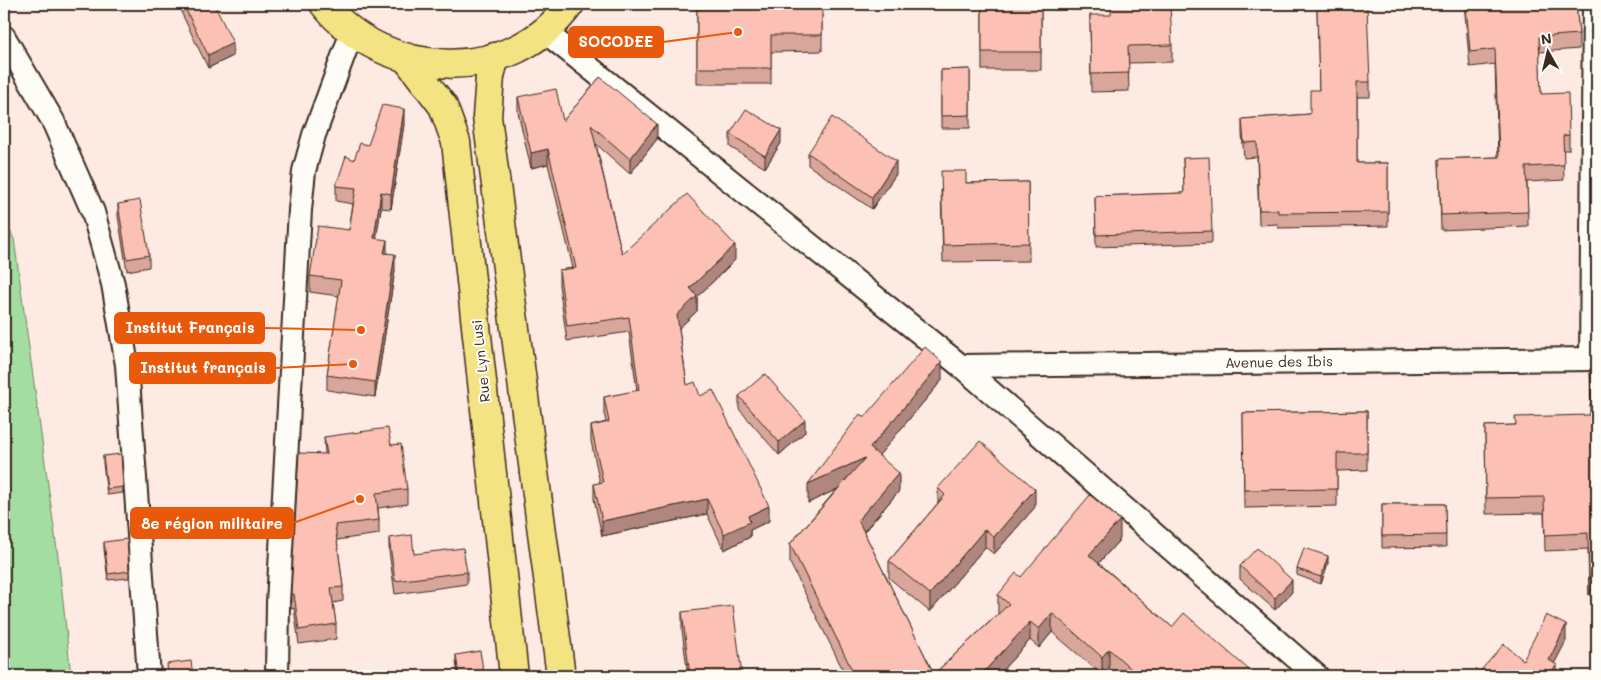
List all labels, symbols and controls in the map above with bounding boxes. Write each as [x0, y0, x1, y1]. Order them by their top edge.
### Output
callout: SOCODEE [569, 27, 663, 57]
north arrow [1524, 28, 1574, 78]
text: N [1540, 28, 1553, 49]
text: SOCODEE [579, 31, 653, 51]
callout: Institut Français [115, 313, 264, 343]
text: Institut Français [126, 317, 254, 337]
street label: Rue Lyn Lusi [467, 319, 494, 403]
street label: Avenue des Ibis [1225, 351, 1333, 372]
callout: Institut français [130, 353, 275, 383]
text: Institut français [140, 357, 266, 377]
callout: 8e région militaire [131, 508, 293, 538]
text: 8e région militaire [141, 513, 283, 533]

